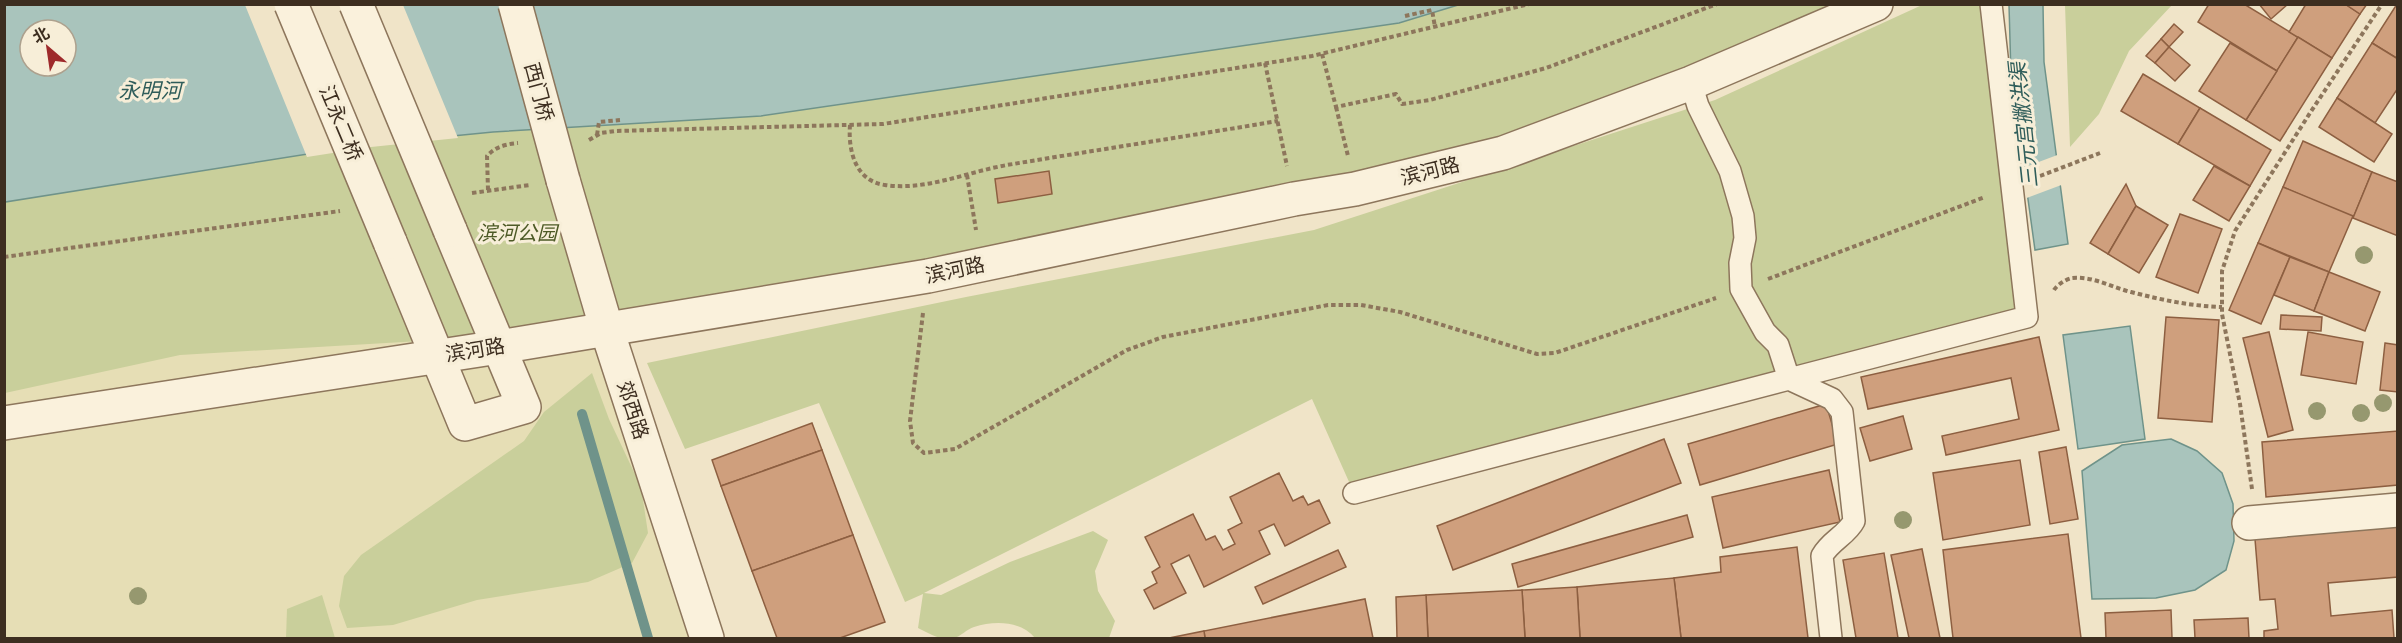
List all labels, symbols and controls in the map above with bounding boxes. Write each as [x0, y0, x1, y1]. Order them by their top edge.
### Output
north arrow [18, 18, 78, 78]
text: 北 [28, 21, 53, 48]
water label: 三元宫撇洪渠 [2001, 58, 2043, 189]
street label: 西门桥 [520, 59, 561, 124]
water label: 永明河 [119, 75, 185, 103]
street label: 江永二桥 [314, 80, 370, 165]
street label: 滨河路 [1397, 149, 1462, 190]
park label: 滨河公园 [477, 218, 560, 245]
street label: 滨河路 [923, 249, 987, 288]
street label: 滨河路 [443, 330, 507, 367]
street label: 郊西路 [612, 377, 657, 442]

